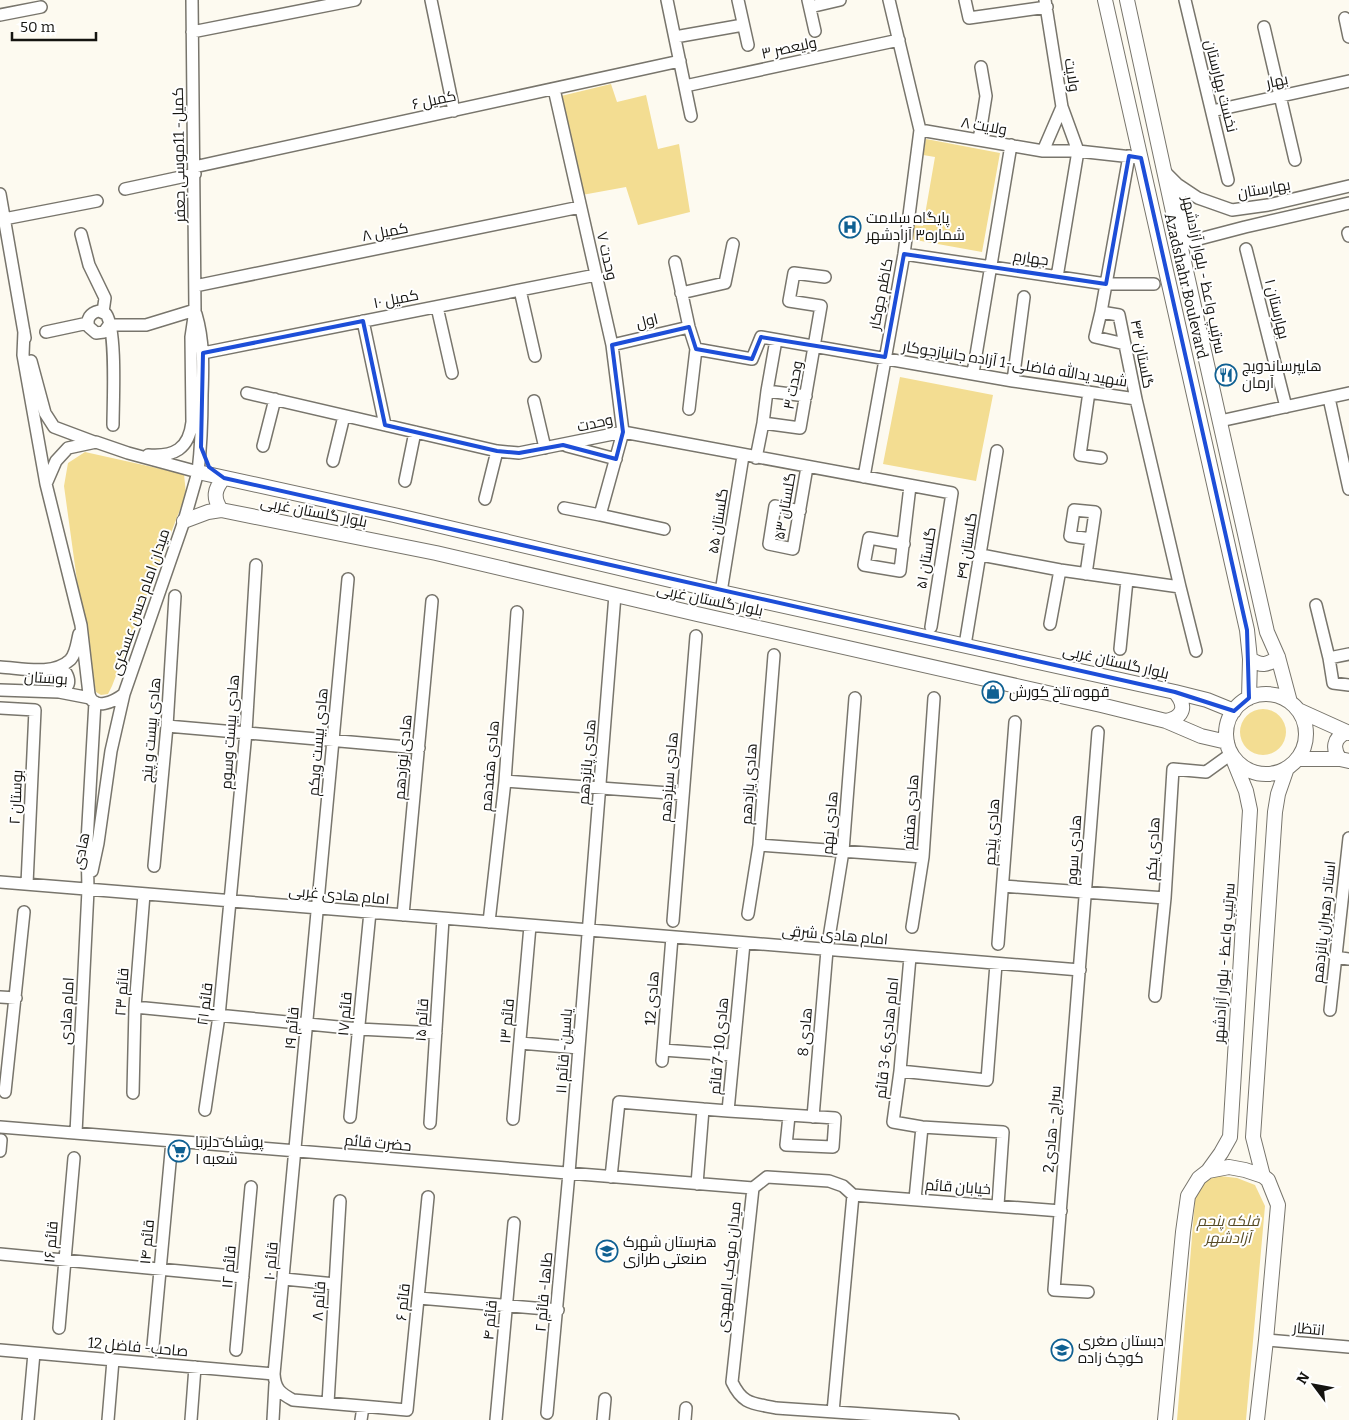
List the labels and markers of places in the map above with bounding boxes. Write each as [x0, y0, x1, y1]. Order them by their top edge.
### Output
place label: پایگاه سلامت شماره۳ آزادشهر [865, 209, 965, 245]
hospital icon: پایگاه سلامت شماره۳ آزادشهر [838, 215, 862, 239]
place label: هایپرساندویچ آرمان [1242, 357, 1322, 393]
restaurant icon: هایپرساندویچ آرمان [1214, 363, 1238, 387]
shop icon: قهوه تلخ کورش [981, 680, 1005, 704]
place label: قهوه تلخ کورش [1009, 683, 1110, 703]
place label: پوشاک دلربا شعبه ۱ [195, 1133, 264, 1168]
supermarket icon: پوشاک دلربا شعبه ۱ [167, 1139, 191, 1163]
place label: هنرستان شهرک صنعتی طرازی [623, 1233, 717, 1269]
school or university icon: هنرستان شهرک صنعتی طرازی [595, 1239, 619, 1263]
place label: دبستان صغری کوچک زاده [1078, 1332, 1164, 1368]
school or university icon: دبستان صغری کوچک زاده [1050, 1338, 1074, 1362]

